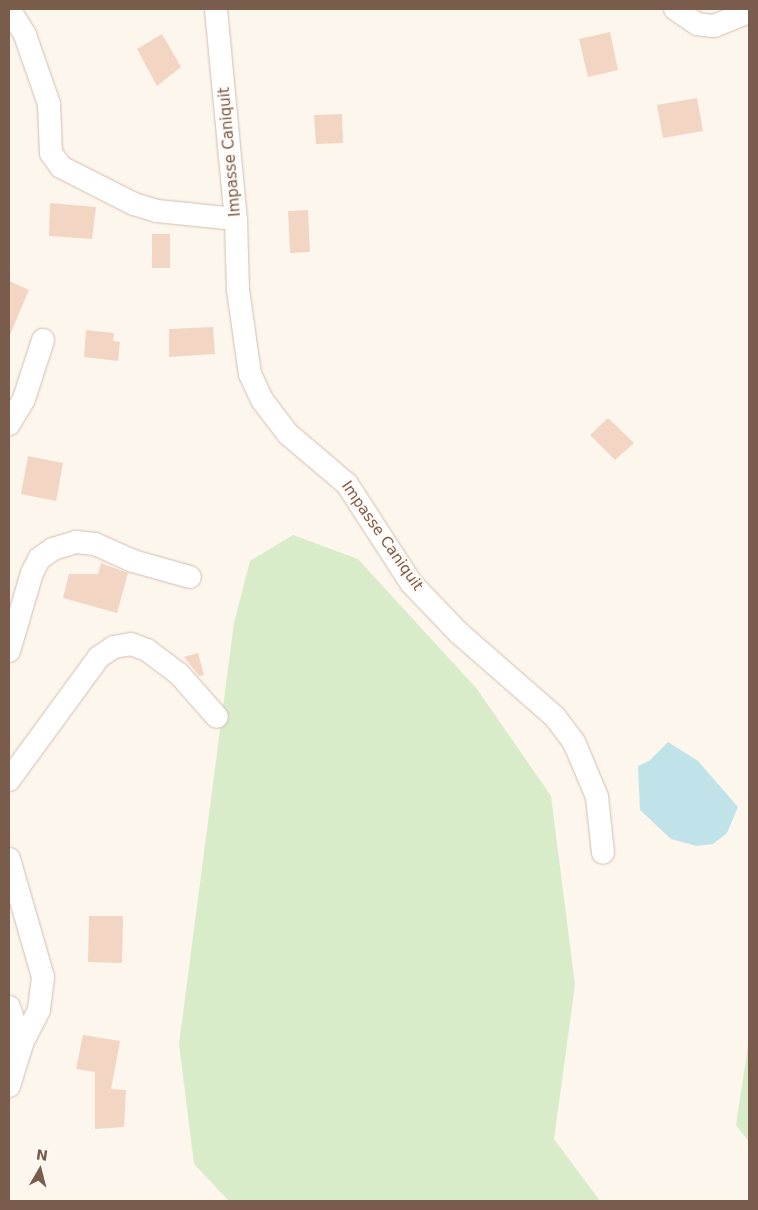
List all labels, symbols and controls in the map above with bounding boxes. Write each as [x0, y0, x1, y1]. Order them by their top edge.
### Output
street label: Impasse Caniquit [215, 87, 245, 217]
street label: Impasse Caniquit [337, 478, 427, 594]
north arrow [15, 1145, 65, 1195]
text: N [35, 1146, 49, 1164]

